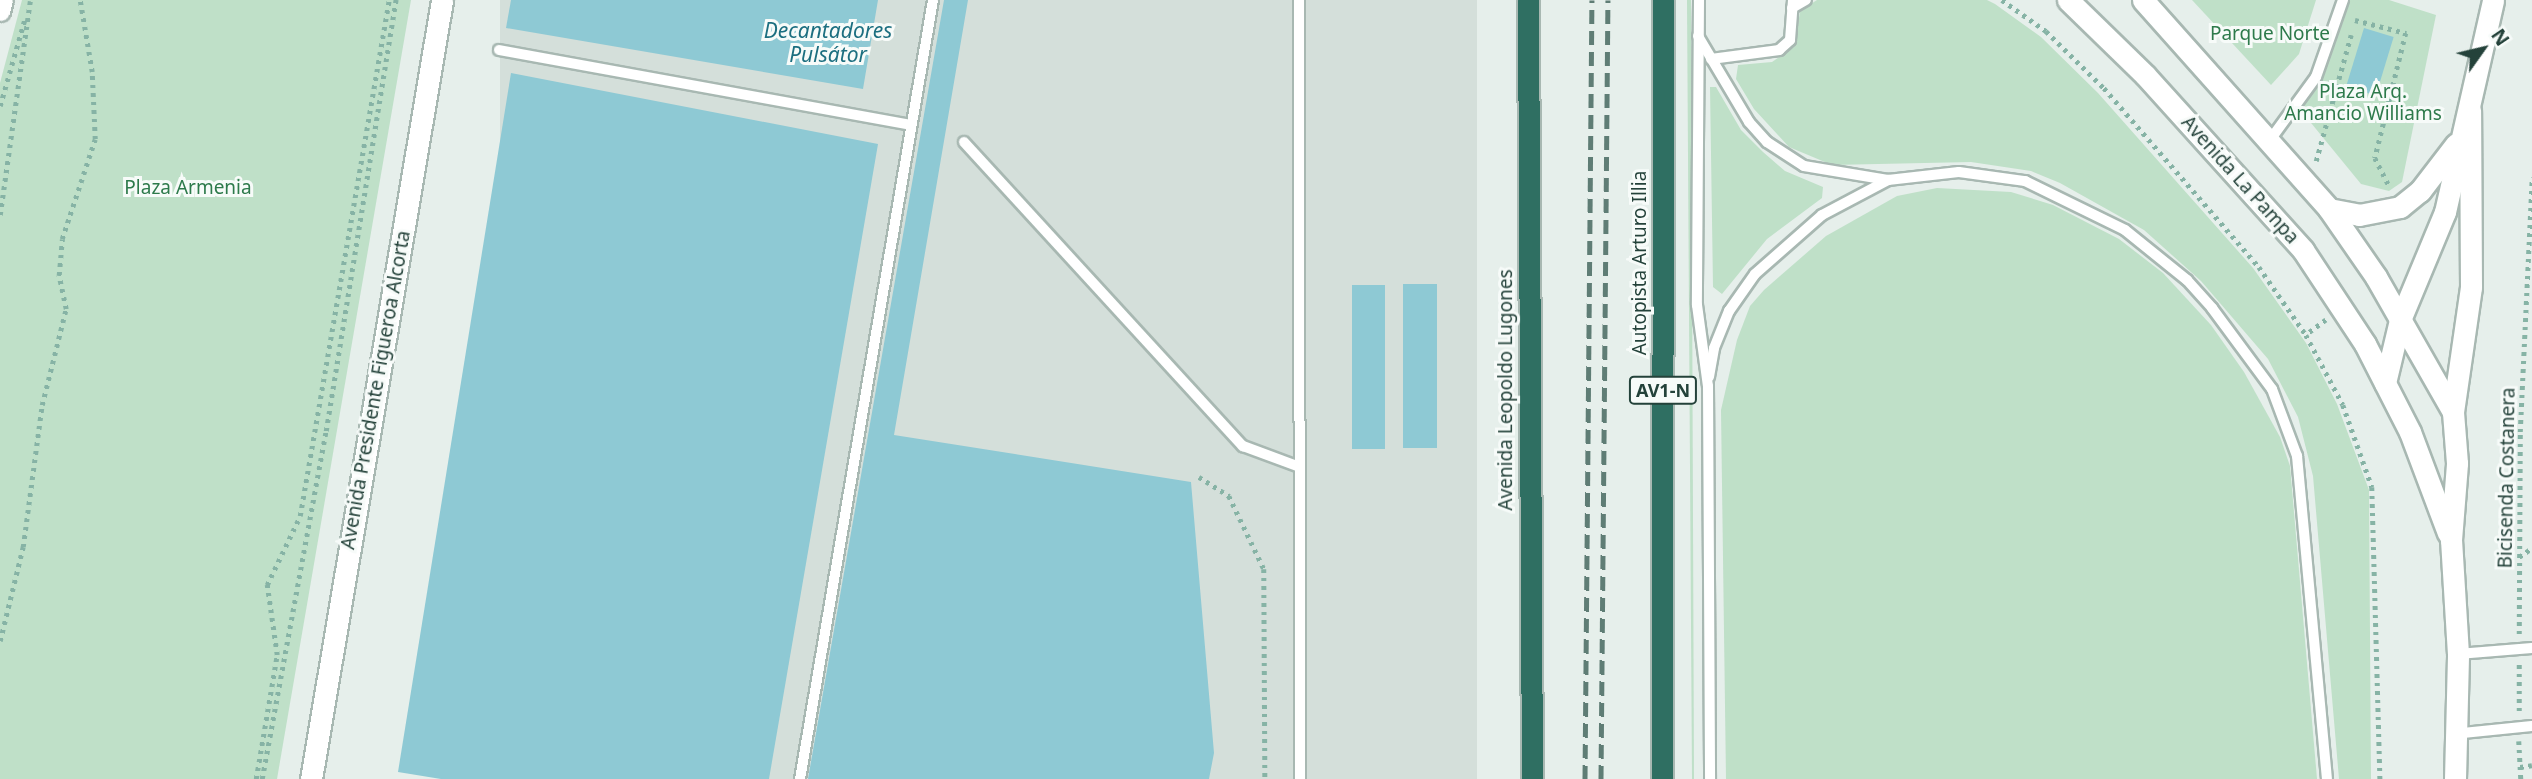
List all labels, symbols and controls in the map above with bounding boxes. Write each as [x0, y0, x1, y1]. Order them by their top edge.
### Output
north arrow [2448, 14, 2518, 84]
water label: Decantadores Pulsátor [764, 17, 892, 67]
park label: Parque Norte [2210, 23, 2330, 45]
text: N [2485, 24, 2516, 51]
park label: Plaza Arq. Amancio Williams [2284, 81, 2442, 125]
street label: Avenida La Pampa [2177, 111, 2303, 249]
street label: Autopista Arturo Illia [1629, 171, 1651, 355]
park label: Plaza Armenia [124, 177, 252, 199]
street label: Avenida Presidente Figueroa Alcorta [337, 229, 415, 551]
street label: Avenida Leopoldo Lugones [1495, 269, 1517, 511]
road number: AV1-N [1628, 376, 1698, 404]
street label: Bicisenda Costanera [2494, 387, 2520, 569]

